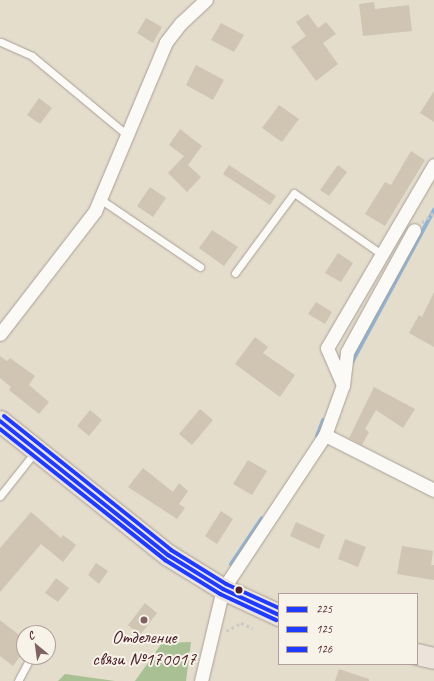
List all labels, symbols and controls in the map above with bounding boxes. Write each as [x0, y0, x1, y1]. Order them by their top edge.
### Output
unlabelled marker [234, 585, 244, 595]
legend [278, 593, 418, 665]
text: 225 [316, 601, 332, 617]
marker: Отделение связи №170017 [139, 615, 149, 625]
text: 125 [316, 621, 332, 637]
north arrow [16, 625, 56, 665]
place label: Отделение связи №170017 [92, 627, 196, 671]
text: С [25, 628, 36, 643]
text: 126 [316, 641, 332, 657]

